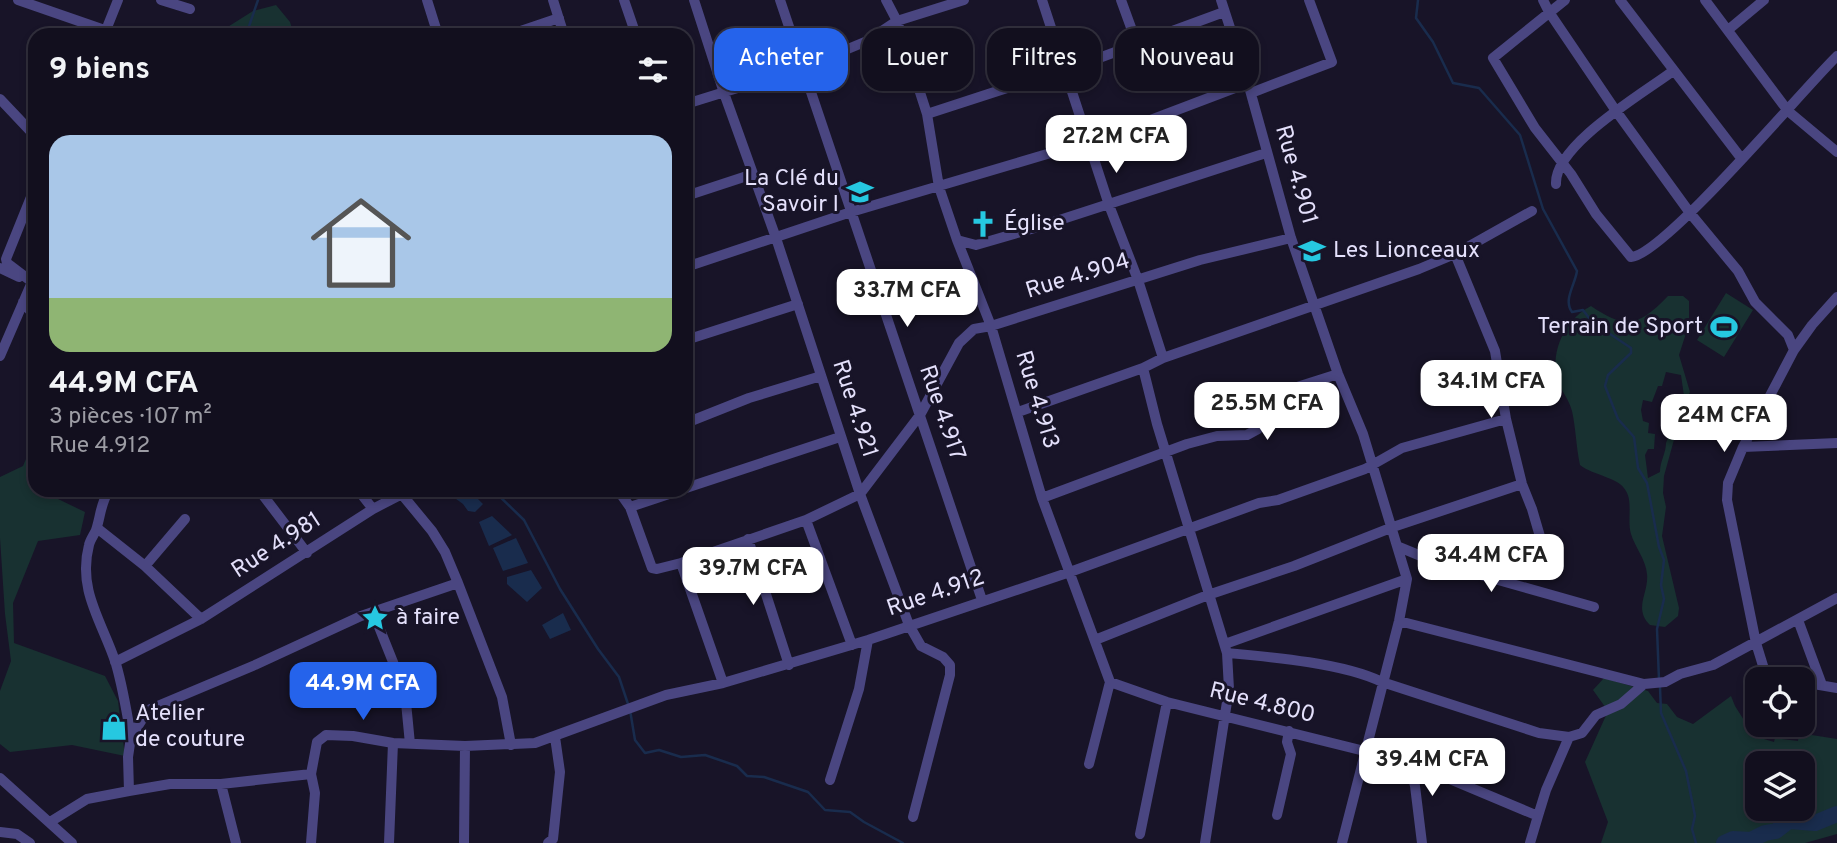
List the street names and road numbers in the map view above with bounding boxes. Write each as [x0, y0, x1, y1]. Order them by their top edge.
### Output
street label: Rue 4.901 [1267, 122, 1323, 228]
street label: Rue 4.904 [1022, 247, 1134, 307]
street label: Rue 4.913 [1007, 347, 1065, 453]
street label: Rue 4.921 [825, 356, 883, 462]
street label: Rue 4.917 [911, 361, 971, 465]
street label: Rue 4.981 [227, 506, 327, 586]
street label: Rue 4.912 [883, 564, 989, 624]
street label: Rue 4.800 [1206, 677, 1318, 731]

